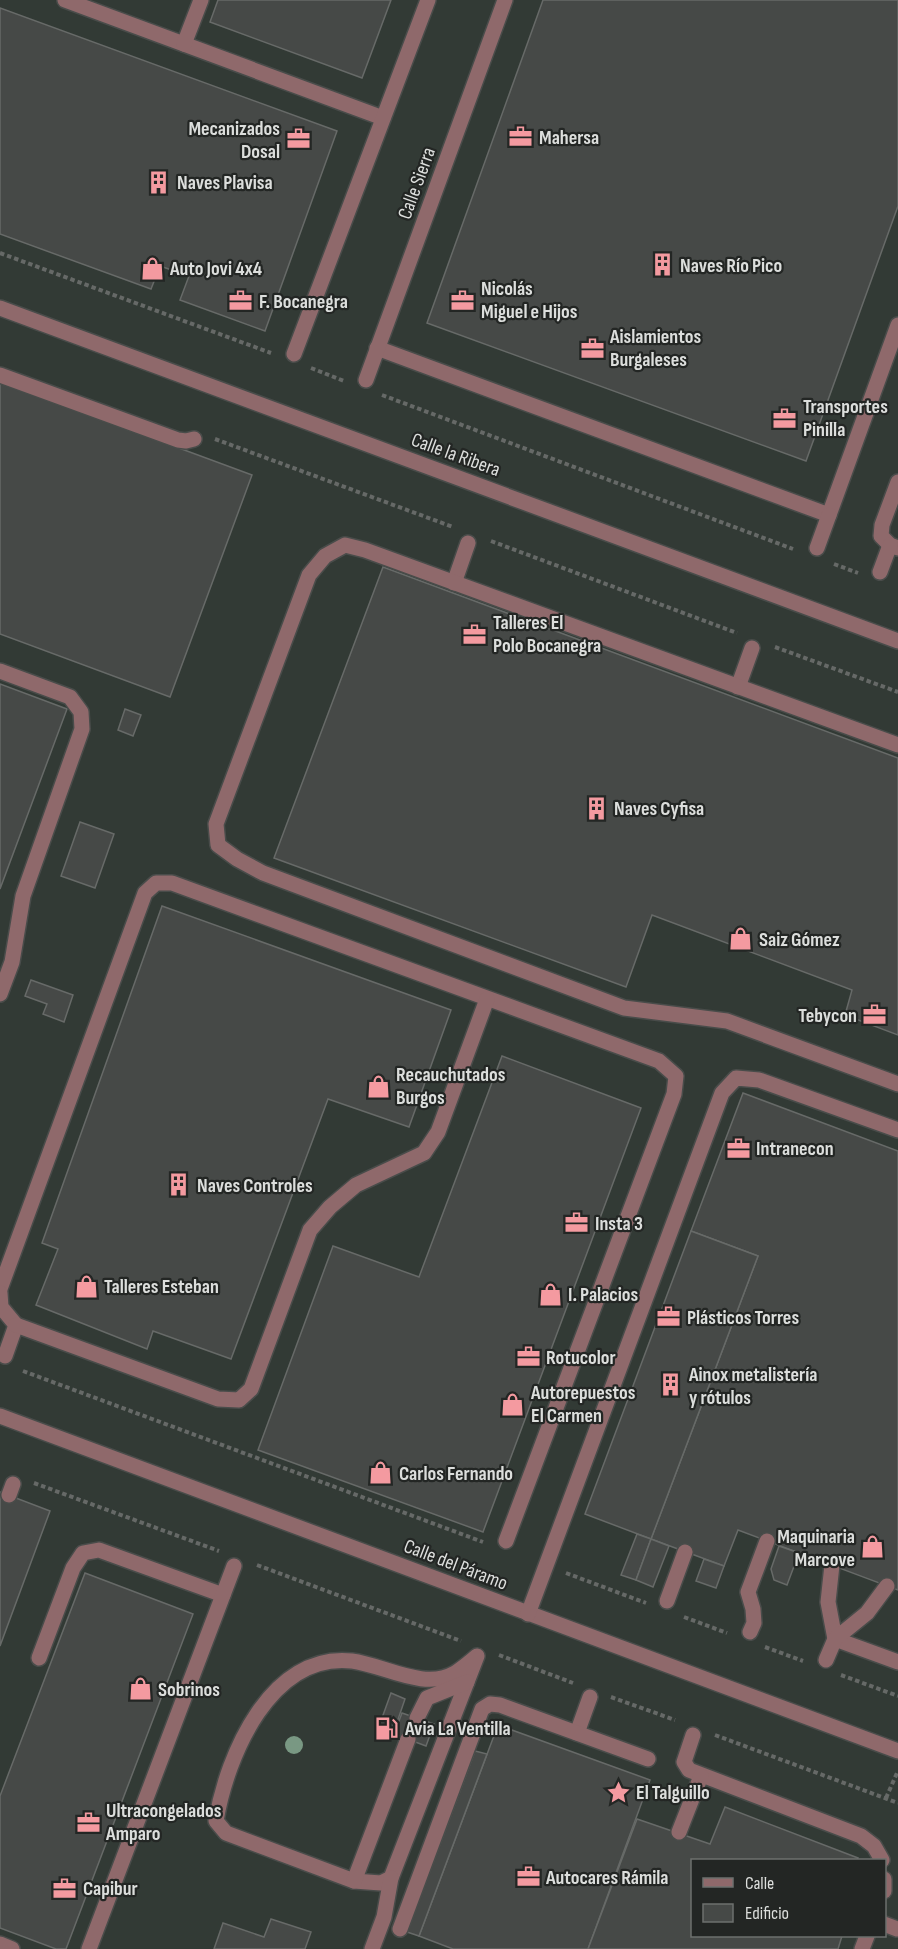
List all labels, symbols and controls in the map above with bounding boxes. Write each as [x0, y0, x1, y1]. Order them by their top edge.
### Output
place label: Mecanizados Dosal [188, 117, 280, 164]
office icon: Mahersa [508, 124, 534, 150]
office icon: Mecanizados Dosal [285, 126, 311, 152]
place label: Mahersa [539, 126, 599, 150]
street label: Calle Sierra [393, 144, 441, 223]
building icon: Naves Plavisa [146, 169, 172, 195]
place label: Naves Plavisa [177, 171, 273, 195]
building icon: Naves Río Pico [649, 252, 675, 278]
place label: Naves Río Pico [680, 254, 782, 278]
shop icon: Auto Jovi 4x4 [139, 255, 165, 281]
place label: Auto Jovi 4x4 [169, 257, 262, 281]
place label: Nicolás Miguel e Hijos [481, 277, 578, 324]
office icon: Nicolás Miguel e Hijos [450, 287, 476, 313]
office icon: F. Bocanegra [228, 288, 254, 314]
place label: F. Bocanegra [259, 290, 348, 314]
place label: Aislamientos Burgaleses [609, 325, 702, 372]
office icon: Aislamientos Burgaleses [579, 335, 605, 361]
place label: Transportes Pinilla [803, 395, 888, 442]
office icon: Transportes Pinilla [772, 405, 798, 431]
street label: Calle la Ribera [408, 428, 503, 482]
place label: Talleres El Polo Bocanegra [493, 611, 601, 658]
office icon: Talleres El Polo Bocanegra [462, 621, 488, 647]
building icon: Naves Cyfisa [583, 795, 609, 821]
place label: Naves Cyfisa [614, 797, 704, 821]
shop icon: Saiz Gómez [728, 926, 754, 952]
place label: Saiz Gómez [759, 928, 840, 952]
office icon: Tebycon [862, 1002, 888, 1028]
place label: Tebycon [798, 1004, 857, 1028]
place label: Recauchutados Burgos [396, 1063, 506, 1110]
shop icon: Recauchutados Burgos [365, 1073, 391, 1099]
office icon: Intranecon [725, 1135, 751, 1161]
place label: Intranecon [756, 1137, 834, 1161]
building icon: Naves Controles [166, 1172, 192, 1198]
place label: Naves Controles [197, 1174, 313, 1198]
office icon: Insta 3 [564, 1210, 590, 1236]
place label: Insta 3 [595, 1212, 643, 1236]
shop icon: Talleres Esteban [73, 1273, 99, 1299]
place label: Talleres Esteban [104, 1275, 219, 1299]
shop icon: I. Palacios [537, 1281, 563, 1307]
place label: I. Palacios [568, 1283, 639, 1307]
office icon: Plásticos Torres [656, 1304, 682, 1330]
place label: Plásticos Torres [687, 1306, 799, 1330]
office icon: Rotucolor [515, 1344, 541, 1370]
place label: Rotucolor [546, 1346, 616, 1370]
place label: Ainox metalistería y rótulos [688, 1363, 817, 1410]
building icon: Ainox metalistería y rótulos [658, 1372, 684, 1398]
place label: Autorepuestos El Carmen [530, 1381, 636, 1428]
shop icon: Autorepuestos El Carmen [500, 1391, 526, 1417]
shop icon: Carlos Fernando [368, 1460, 394, 1486]
place label: Carlos Fernando [399, 1462, 513, 1486]
place label: Maquinaria Marcove [777, 1525, 855, 1572]
street label: Calle del Páramo [400, 1534, 511, 1596]
shop icon: Maquinaria Marcove [860, 1534, 886, 1560]
shop icon: Sobrinos [127, 1676, 153, 1702]
place label: Sobrinos [158, 1678, 220, 1702]
fuel station icon: Avia La Ventilla [374, 1715, 400, 1741]
place label: Avia La Ventilla [404, 1717, 511, 1741]
place icon: El Talguillo [605, 1779, 631, 1805]
place label: El Talguillo [636, 1781, 710, 1805]
place label: Ultracongelados Amparo [105, 1799, 222, 1846]
office icon: Ultracongelados Amparo [75, 1809, 101, 1835]
legend [691, 1859, 886, 1937]
office icon: Autocares Rámila [515, 1864, 541, 1890]
place label: Autocares Rámila [545, 1866, 669, 1890]
text: Calle [745, 1873, 774, 1894]
office icon: Capibur [52, 1875, 78, 1901]
place label: Capibur [83, 1877, 138, 1901]
text: Edificio [745, 1903, 789, 1924]

